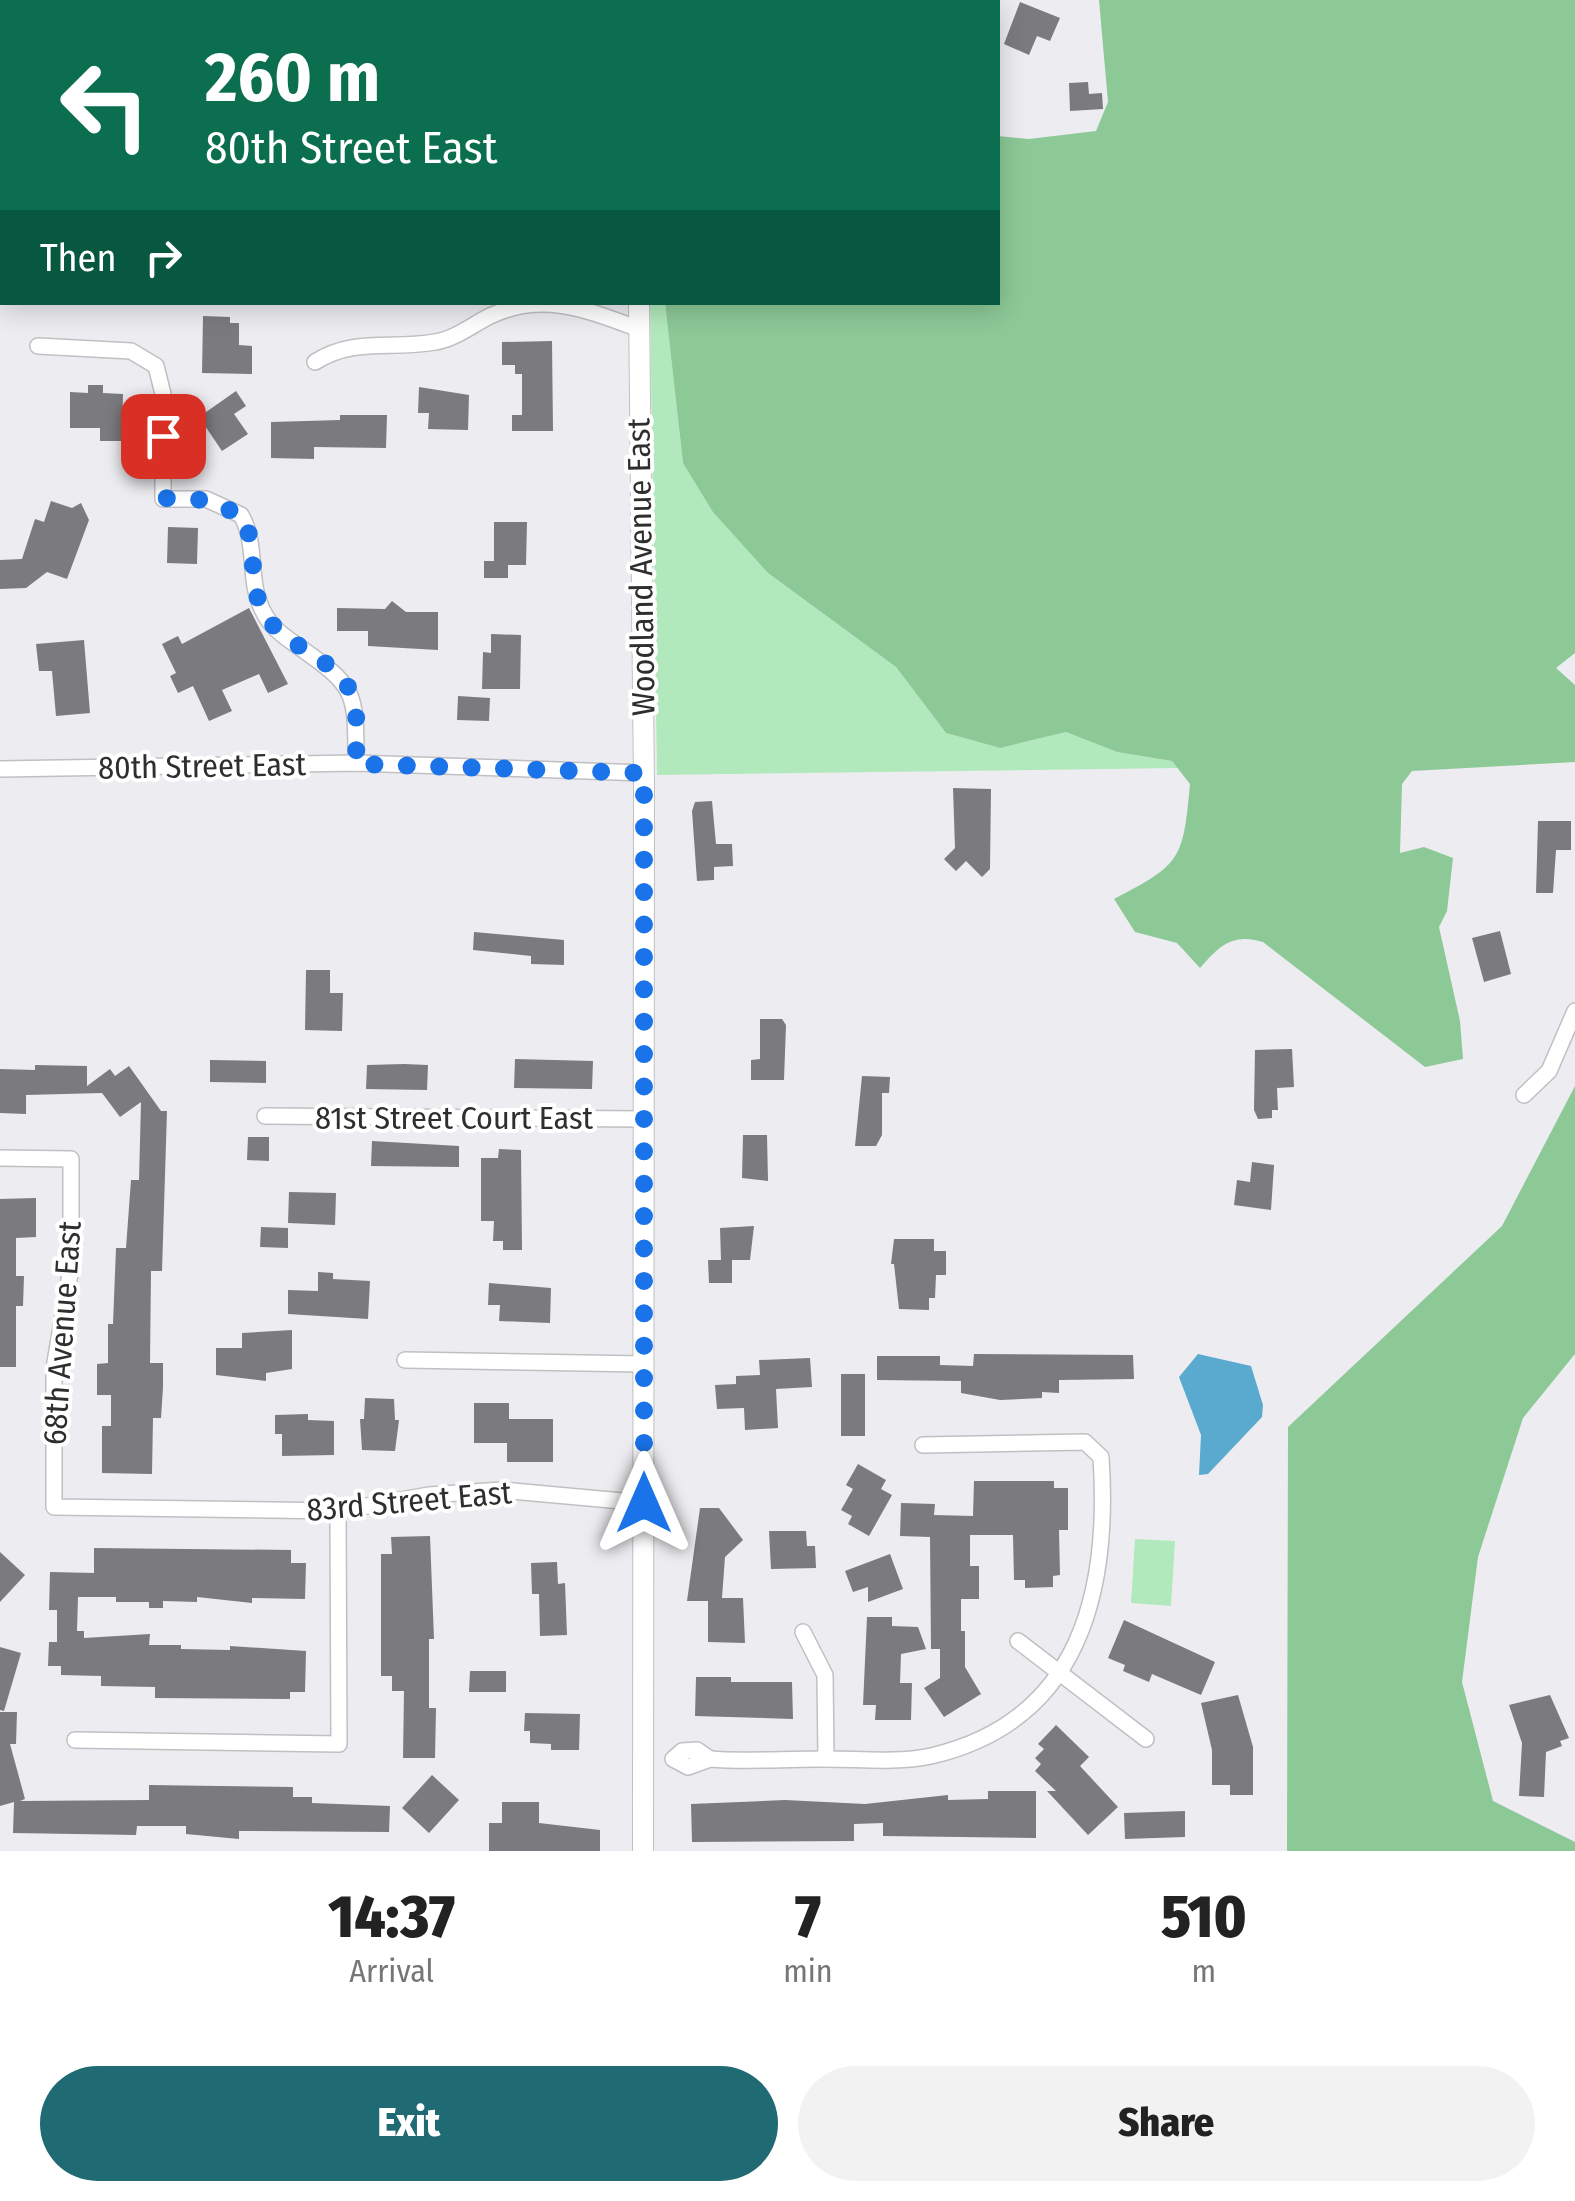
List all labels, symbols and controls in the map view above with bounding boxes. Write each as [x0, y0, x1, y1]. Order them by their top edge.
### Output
text: 260 m [205, 36, 380, 120]
icon: left [40, 40, 170, 170]
text: 80th Street East [205, 121, 497, 175]
icon: right [136, 230, 191, 285]
text: Then [40, 235, 116, 281]
pin [121, 394, 206, 479]
icon: arrive [136, 409, 191, 464]
street label: Woodland Avenue East [619, 417, 663, 716]
street label: 80th Street East [98, 745, 307, 787]
street label: 81st Street Court East [315, 1099, 594, 1137]
street label: 68th Avenue East [35, 1219, 89, 1446]
position arrow [592, 1451, 696, 1555]
street label: 83rd Street East [305, 1473, 514, 1529]
text: 14:37 [328, 1881, 455, 1953]
text: 7 [795, 1881, 821, 1953]
text: 510 [1161, 1881, 1247, 1953]
text: Arrival [349, 1952, 434, 1990]
text: min [783, 1952, 833, 1990]
text: m [1192, 1952, 1216, 1990]
button: Exit [40, 2066, 778, 2181]
button: Share [798, 2066, 1535, 2181]

